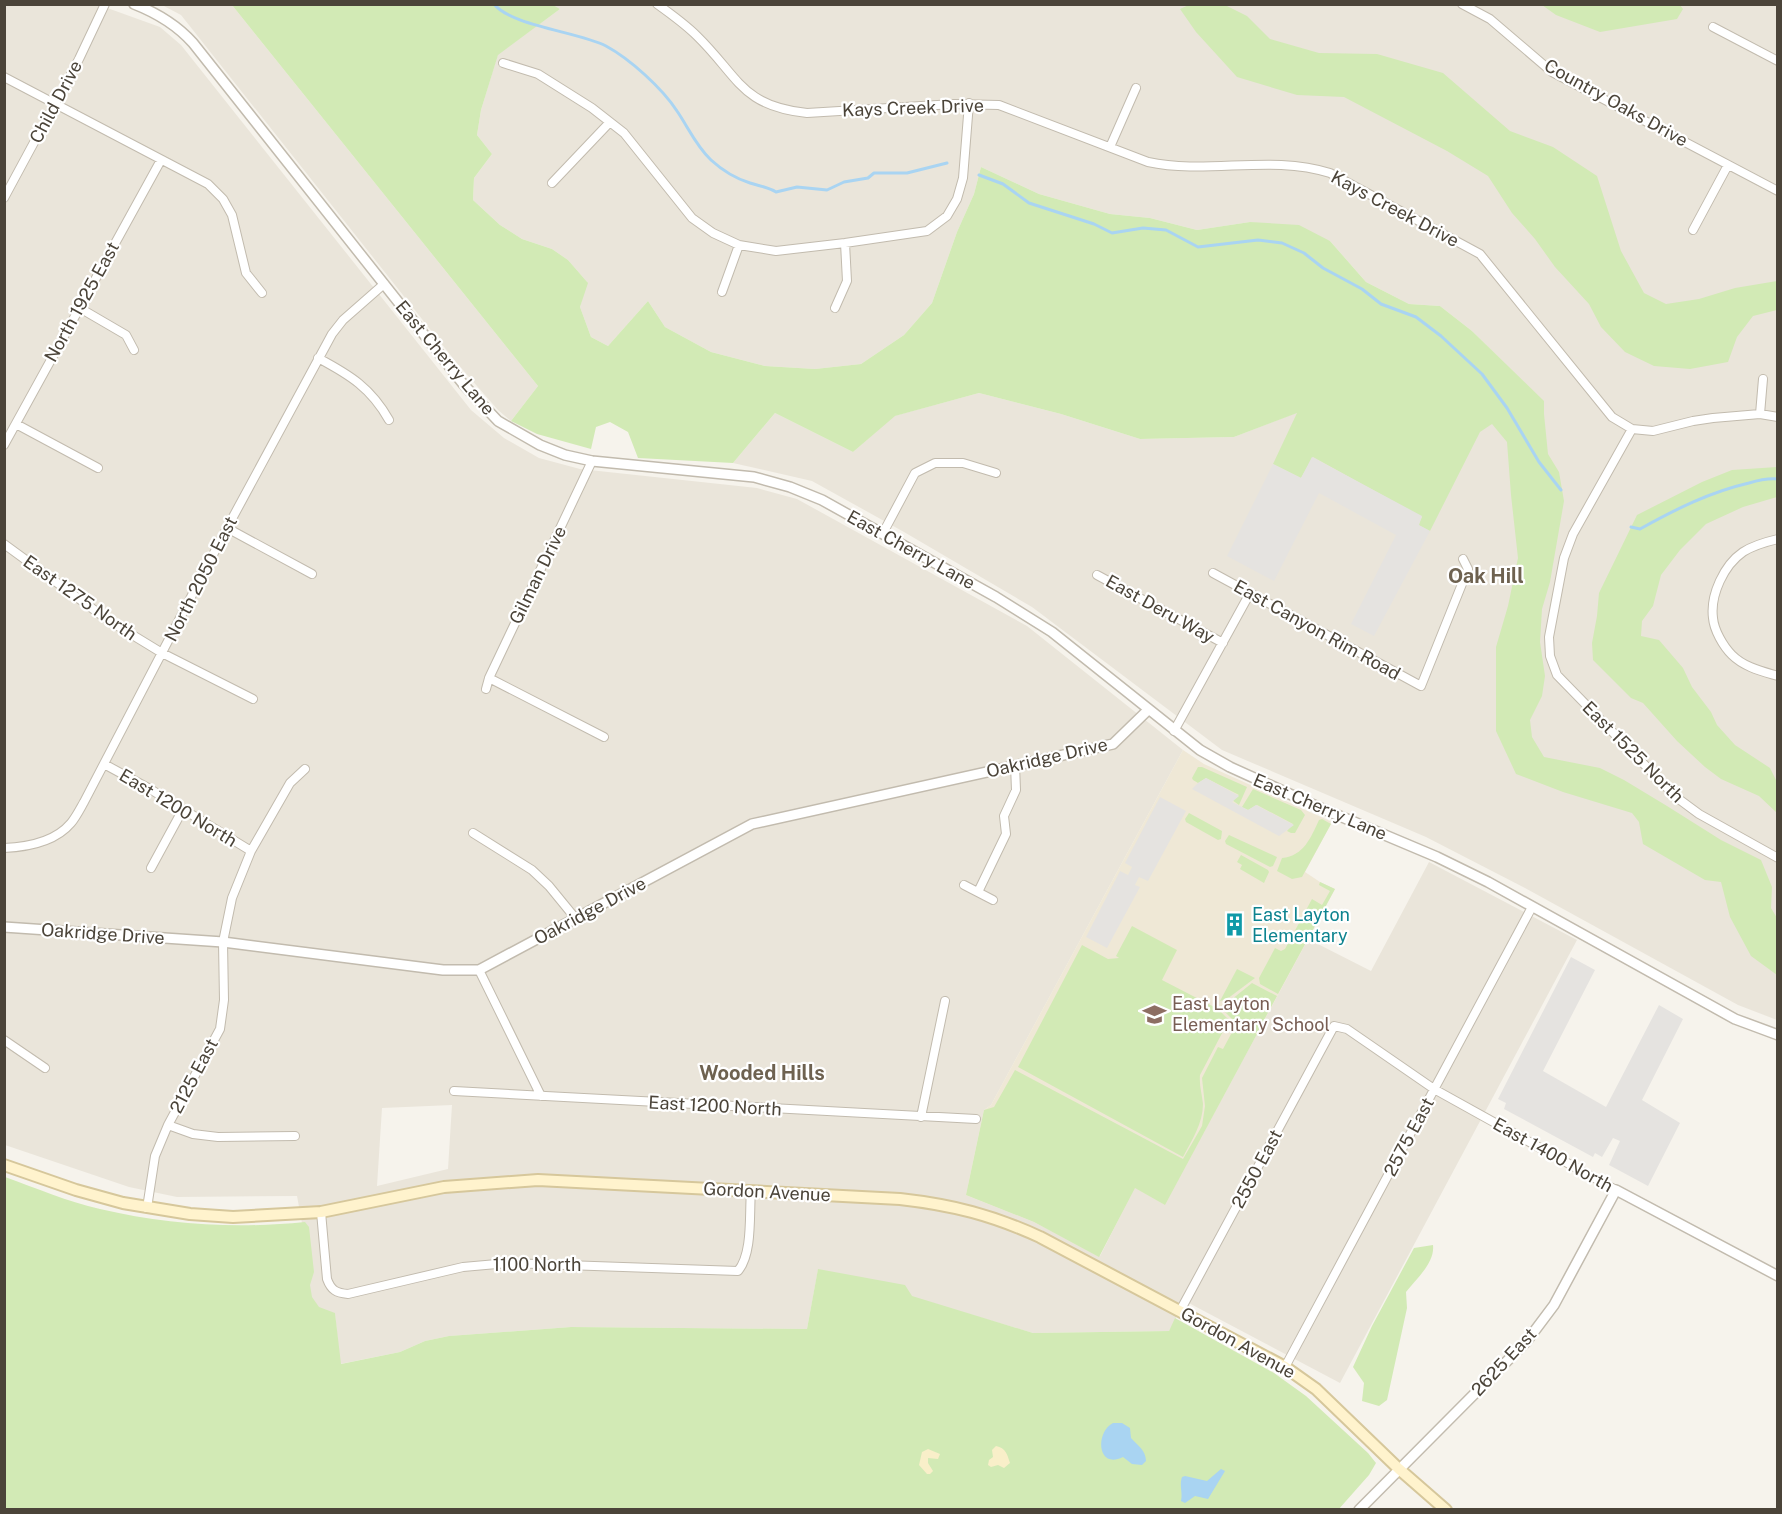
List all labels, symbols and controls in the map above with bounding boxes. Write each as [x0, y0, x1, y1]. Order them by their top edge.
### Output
street label: Country Oaks Drive [1541, 54, 1692, 151]
street label: Child Drive [25, 57, 86, 147]
street label: Kays Creek Drive [842, 95, 984, 120]
street label: Kays Creek Drive [1328, 166, 1463, 251]
street label: North 1925 East [40, 238, 123, 366]
street label: East Cherry Lane [391, 296, 499, 419]
street label: East Cherry Lane [844, 506, 979, 593]
street label: North 2050 East [160, 513, 241, 645]
street label: Gilman Drive [505, 522, 570, 627]
street label: East 1275 North [19, 551, 141, 645]
district label: Oak Hill [1448, 564, 1524, 588]
street label: East Deru Way [1102, 570, 1219, 647]
street label: East Canyon Rim Road [1230, 575, 1404, 684]
street label: East 1525 North [1578, 697, 1688, 807]
street label: Oakridge Drive [984, 733, 1110, 782]
street label: East 1200 North [116, 764, 241, 851]
street label: East Cherry Lane [1250, 769, 1390, 844]
street label: Oakridge Drive [530, 872, 649, 949]
place label: East Layton Elementary [1252, 904, 1350, 946]
building icon: East Layton Elementary [1221, 912, 1247, 938]
street label: Oakridge Drive [41, 919, 165, 948]
place label: East Layton Elementary School [1172, 993, 1330, 1035]
school or university icon: East Layton Elementary School [1141, 1001, 1167, 1027]
street label: 2125 East [165, 1035, 222, 1117]
district label: Wooded Hills [699, 1061, 825, 1085]
street label: East 1200 North [648, 1092, 782, 1119]
street label: 2575 East [1379, 1094, 1438, 1180]
street label: East 1400 North [1490, 1113, 1617, 1196]
street label: 2550 East [1227, 1126, 1286, 1212]
street label: Gordon Avenue [703, 1178, 831, 1205]
street label: 1100 North [493, 1254, 581, 1275]
street label: Gordon Avenue [1177, 1302, 1299, 1383]
street label: 2625 East [1467, 1323, 1540, 1400]

